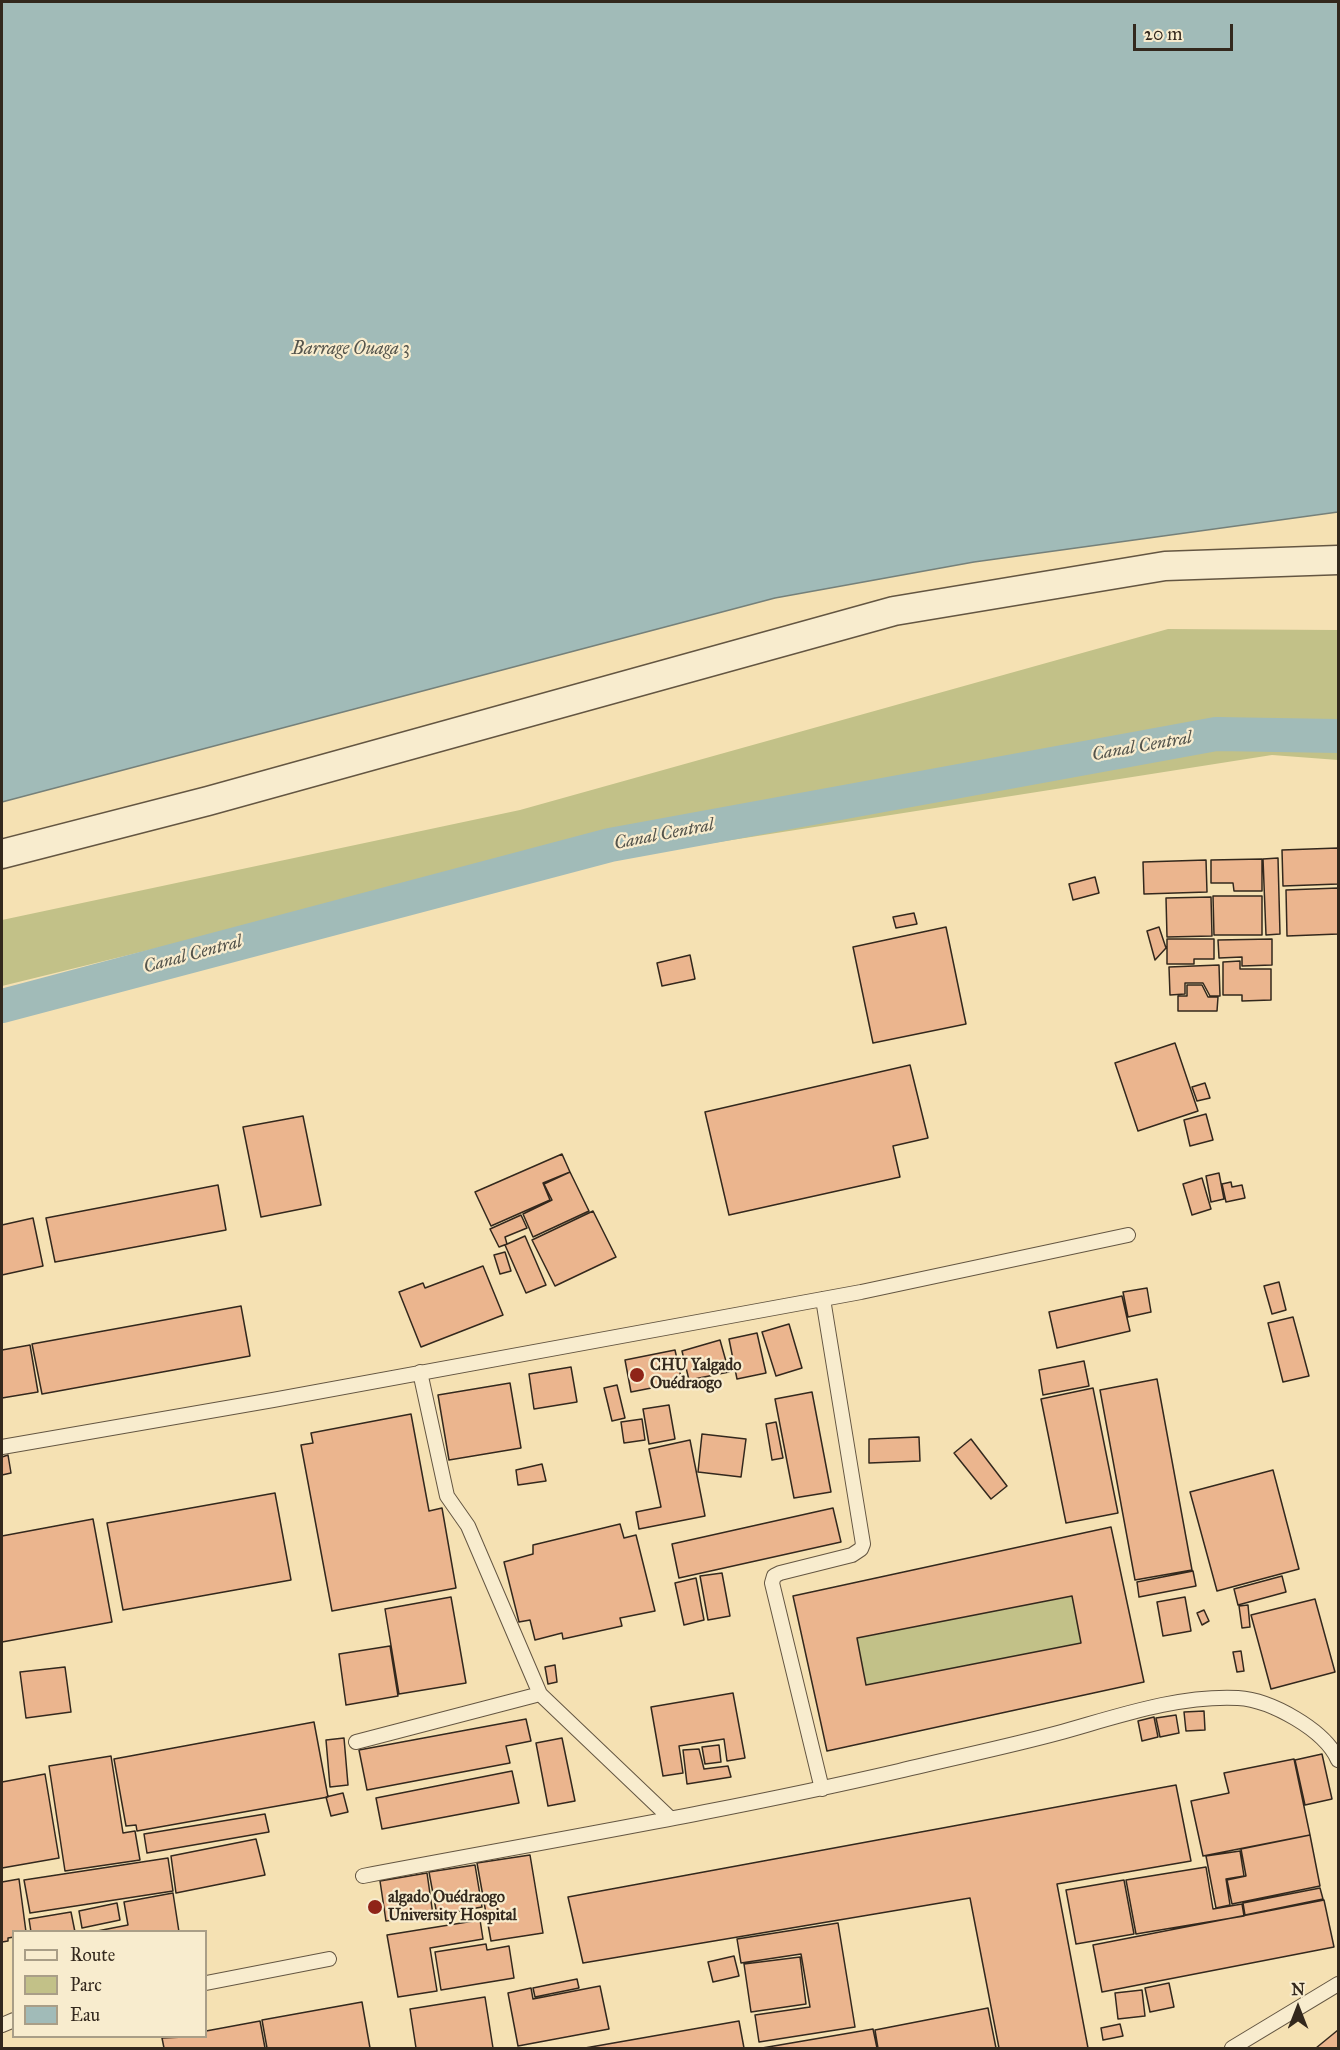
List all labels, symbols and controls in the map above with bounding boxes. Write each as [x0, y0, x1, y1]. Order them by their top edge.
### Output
scale bar [1136, 12, 1236, 50]
text: 20 m [1144, 23, 1182, 45]
water label: Barrage Ouaga 3 [292, 339, 410, 361]
water label: Canal Central [1090, 728, 1194, 766]
water label: Canal Central [612, 815, 716, 855]
water label: Canal Central [141, 931, 245, 979]
place label: CHU Yalgado Ouédraogo [650, 1356, 742, 1394]
marker: CHU Yalgado Ouédraogo [628, 1366, 646, 1384]
place label: algado Ouédraogo University Hospital [388, 1888, 517, 1926]
marker: algado Ouédraogo University Hospital [366, 1898, 384, 1916]
legend [12, 1930, 207, 2038]
text: Route [70, 1944, 115, 1966]
text: Parc [70, 1974, 102, 1996]
north arrow [1268, 1978, 1328, 2038]
text: N [1291, 1980, 1305, 1999]
text: Eau [70, 2004, 100, 2026]

